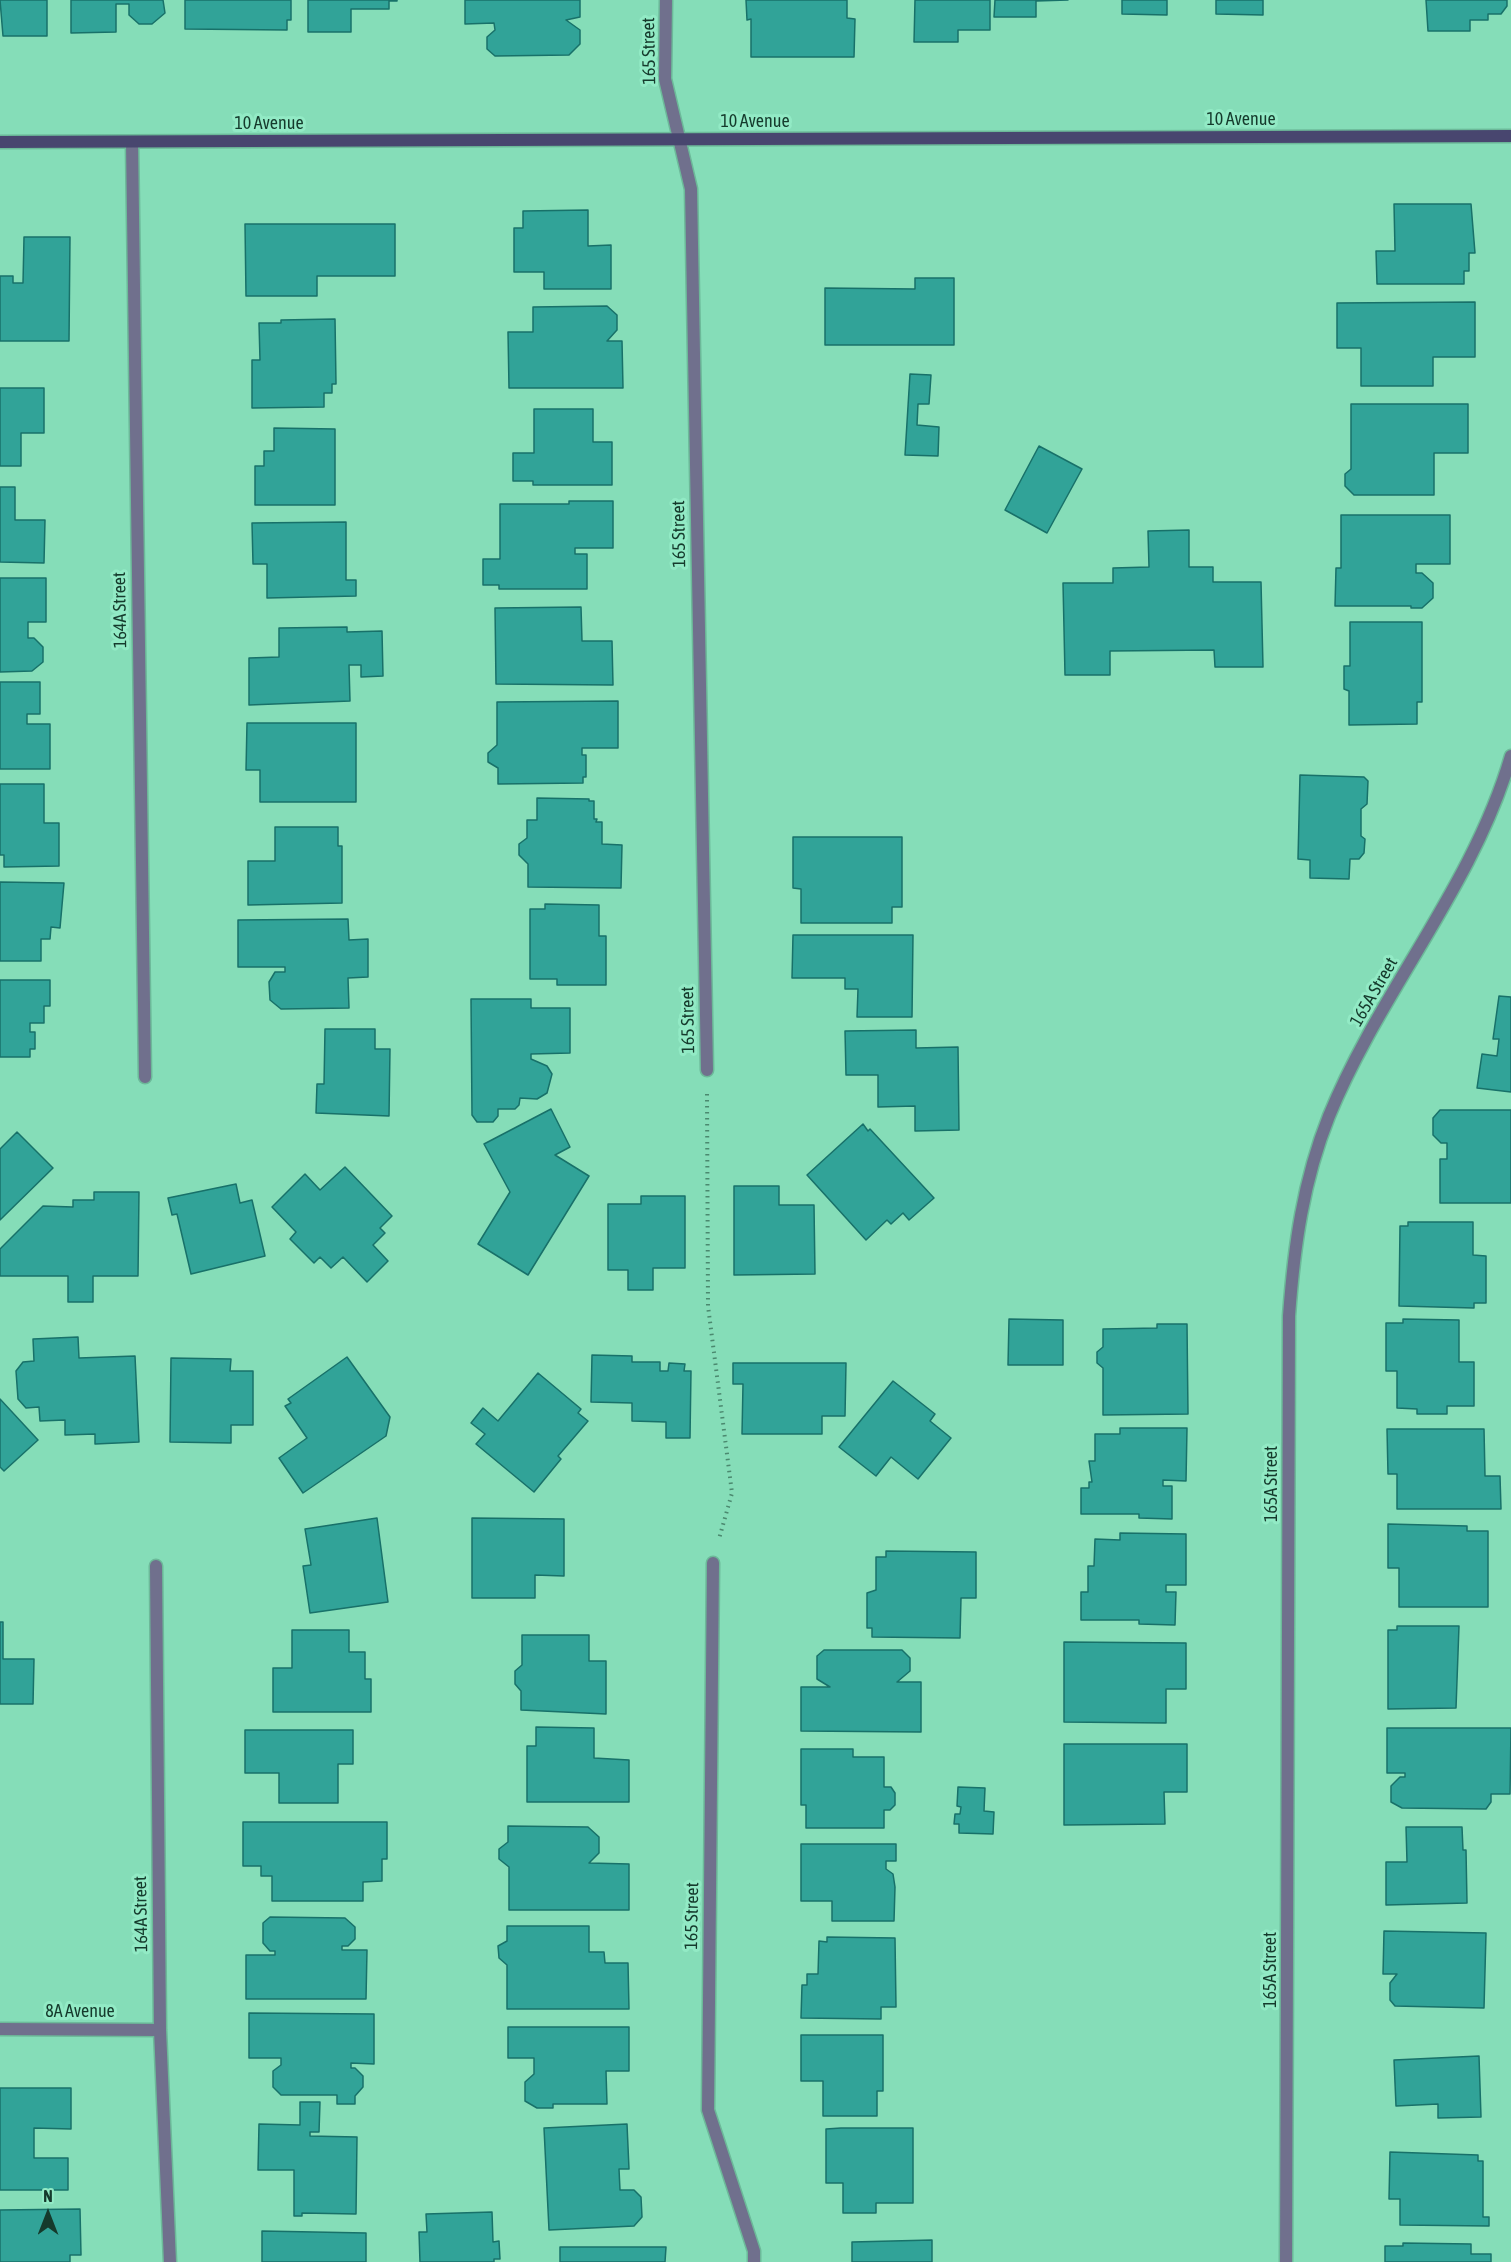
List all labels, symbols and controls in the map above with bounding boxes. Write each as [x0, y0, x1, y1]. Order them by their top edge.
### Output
street label: 165 Street [638, 17, 660, 85]
street label: 10 Avenue [1206, 108, 1276, 130]
street label: 10 Avenue [720, 110, 790, 132]
street label: 10 Avenue [234, 112, 304, 134]
street label: 165 Street [668, 500, 690, 568]
street label: 164A Street [109, 572, 131, 648]
street label: 165A Street [1346, 954, 1402, 1030]
street label: 165 Street [677, 986, 699, 1054]
street label: 165A Street [1260, 1446, 1282, 1522]
street label: 164A Street [130, 1876, 152, 1952]
street label: 165 Street [681, 1882, 703, 1950]
street label: 165A Street [1259, 1932, 1281, 2008]
street label: 8A Avenue [45, 2000, 115, 2022]
north arrow [18, 2184, 78, 2244]
text: N [43, 2187, 53, 2205]

